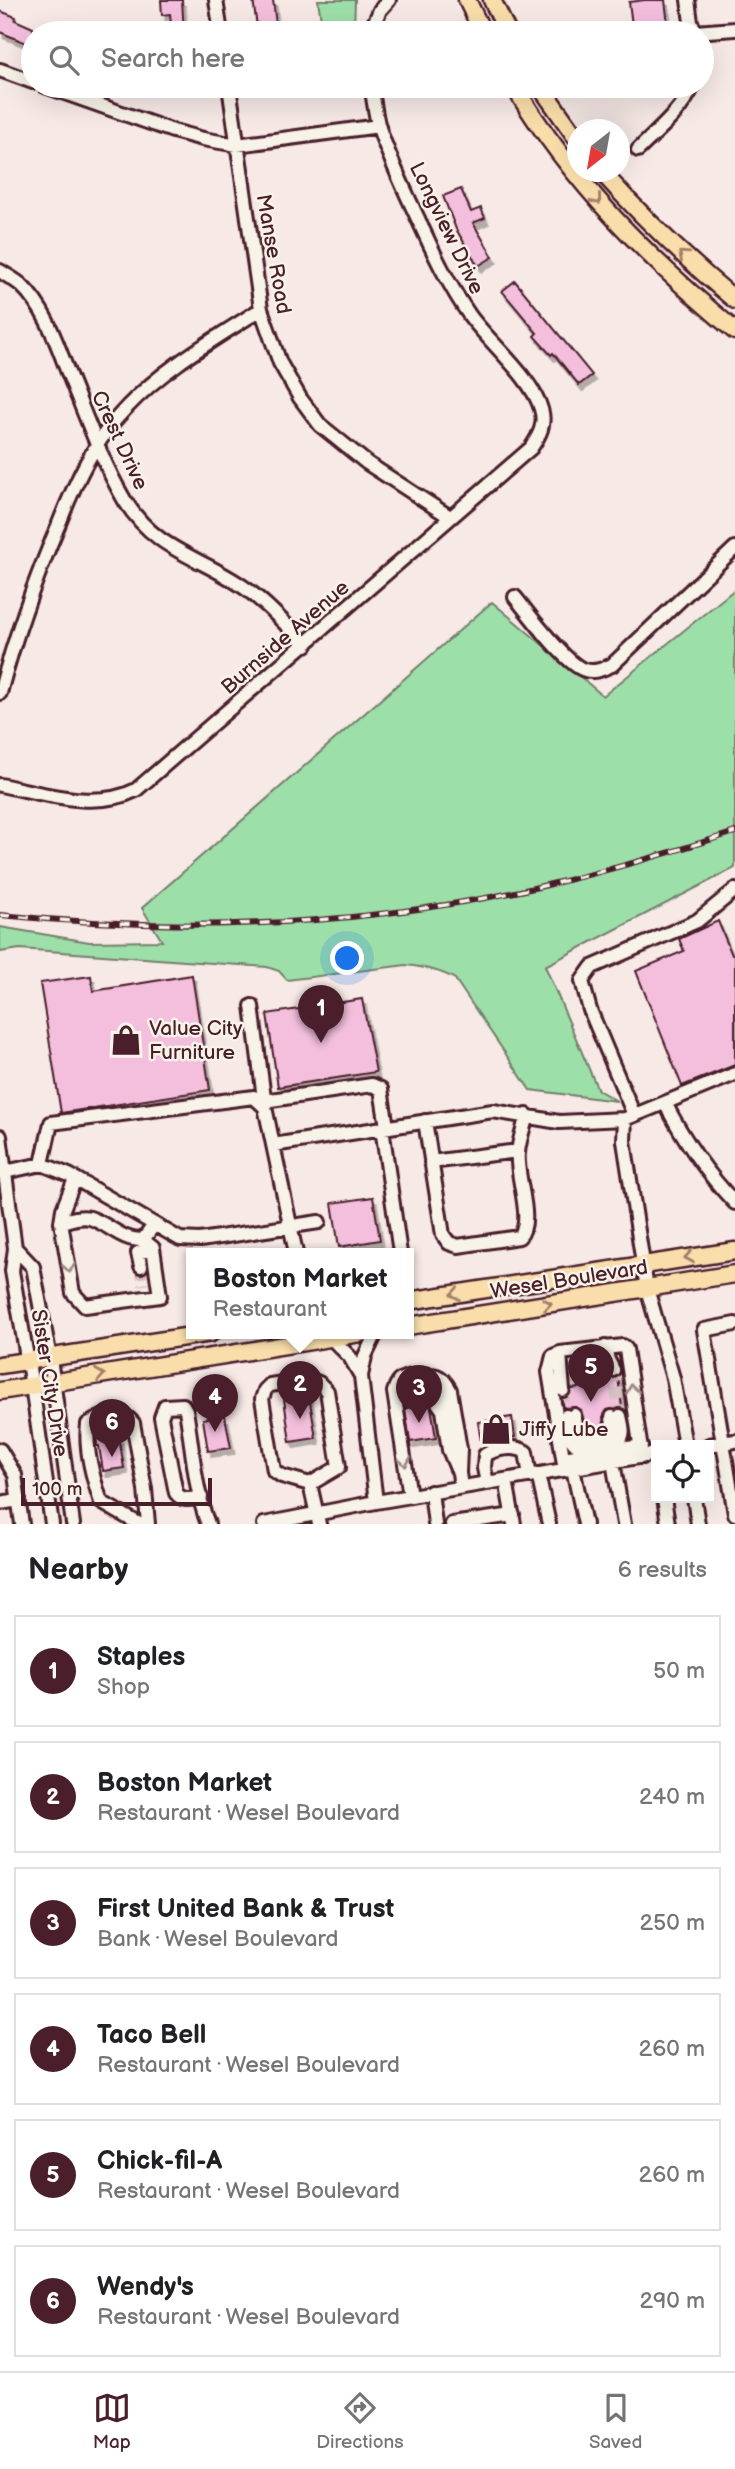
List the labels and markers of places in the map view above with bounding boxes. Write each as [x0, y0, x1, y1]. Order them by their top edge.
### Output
pin: 1 [298, 985, 344, 1043]
place label: Value City Furniture [149, 1016, 243, 1065]
shop icon: Value City Furniture [109, 1023, 143, 1057]
pin: 5 [568, 1344, 614, 1402]
pin: 2 [277, 1361, 323, 1419]
pin: 3 [396, 1365, 442, 1423]
pin: 4 [192, 1374, 238, 1432]
pin: 6 [89, 1399, 135, 1457]
shop icon: Jiffy Lube [479, 1412, 513, 1446]
place label: Jiffy Lube [519, 1417, 609, 1442]

